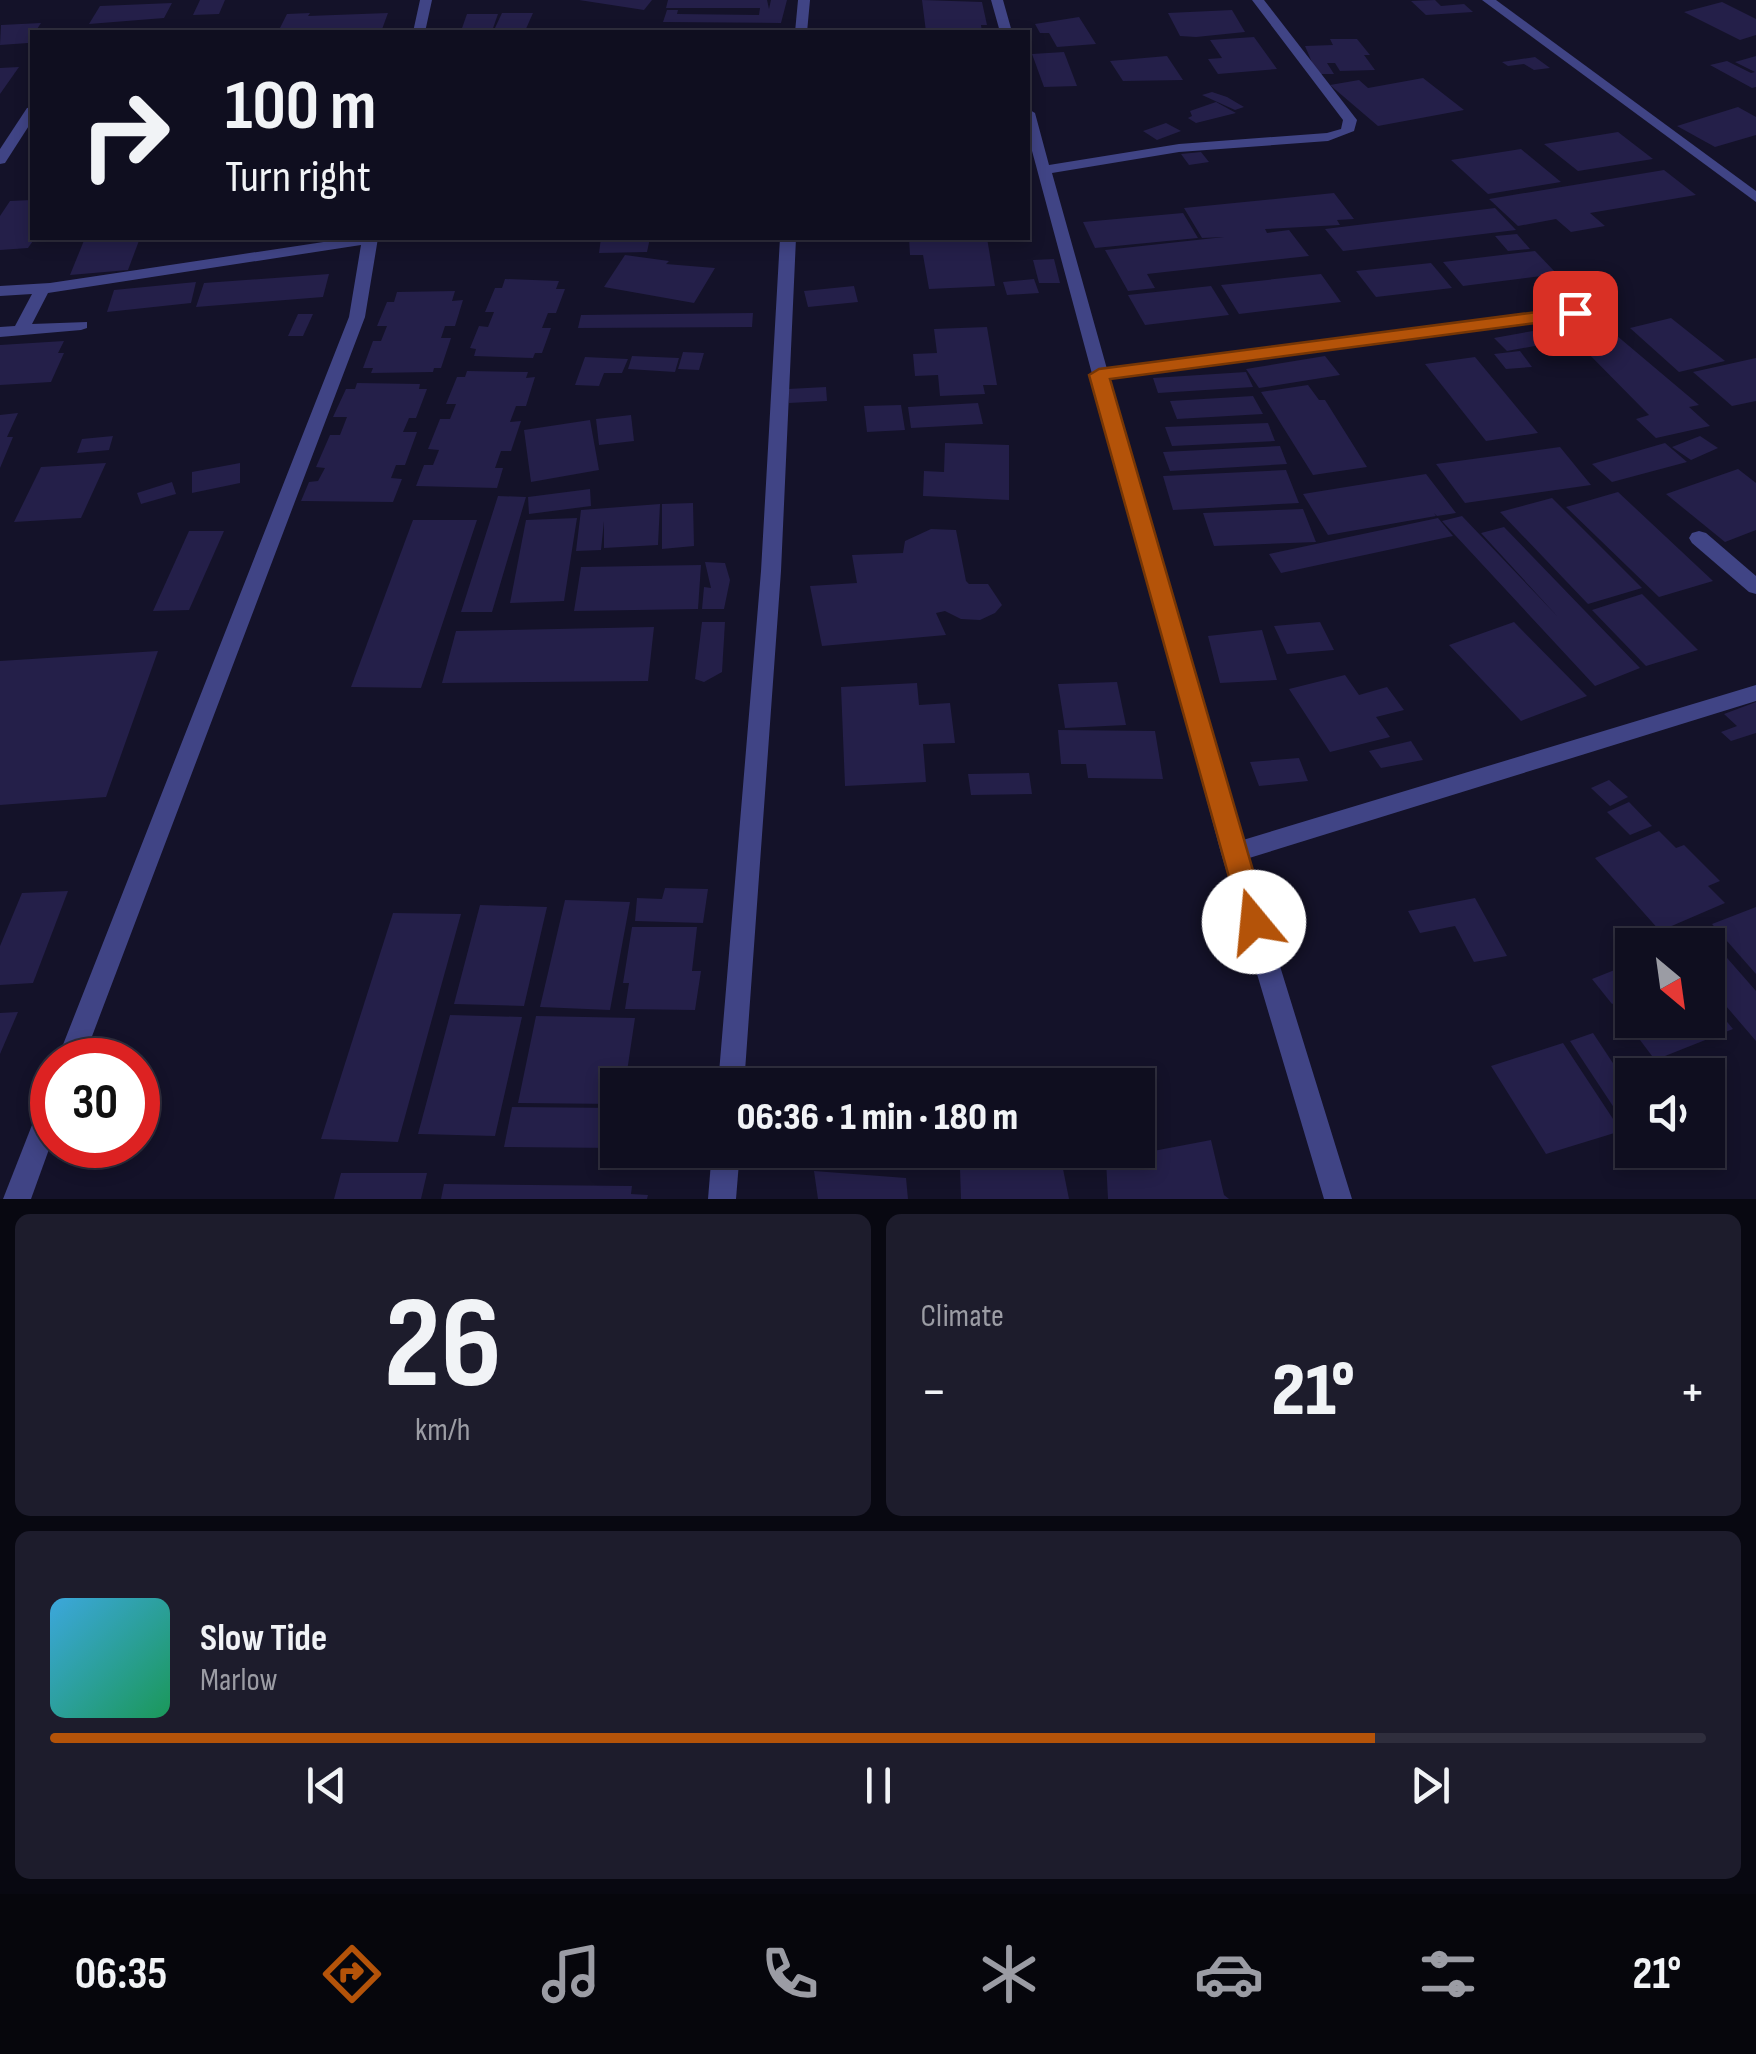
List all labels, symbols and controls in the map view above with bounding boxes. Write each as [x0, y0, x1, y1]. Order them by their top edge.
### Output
text: 100 m [225, 65, 376, 149]
icon: right [60, 70, 190, 200]
text: Turn right [225, 150, 371, 205]
pin [1533, 271, 1618, 356]
icon: arrive [1548, 286, 1603, 341]
position arrow [1202, 870, 1306, 974]
north arrow [1615, 928, 1725, 1038]
map controls [1615, 928, 1725, 1168]
speed limit sign: 30 [30, 1038, 160, 1168]
button: sound [1615, 1058, 1725, 1168]
text: 06:36 · 1 min · 180 m [737, 1095, 1018, 1140]
text: 26 [384, 1268, 502, 1424]
text: Climate [921, 1297, 1004, 1336]
text: 21° [1271, 1346, 1355, 1437]
text: − [921, 1359, 947, 1426]
text: + [1679, 1359, 1706, 1426]
text: km/h [415, 1411, 470, 1450]
text: Slow Tide [200, 1616, 327, 1661]
text: Marlow [200, 1661, 278, 1700]
icon: previous [299, 1758, 354, 1813]
icon: pause [851, 1758, 906, 1813]
icon: next [1403, 1758, 1458, 1813]
icon: directions [317, 1939, 387, 2009]
icon: music [536, 1939, 606, 2009]
icon: phone [755, 1939, 825, 2009]
icon: climate [974, 1939, 1044, 2009]
icon: car [1194, 1939, 1264, 2009]
icon: filters [1413, 1939, 1483, 2009]
text: 06:35 [75, 1947, 167, 2002]
text: 21° [1632, 1947, 1681, 2002]

